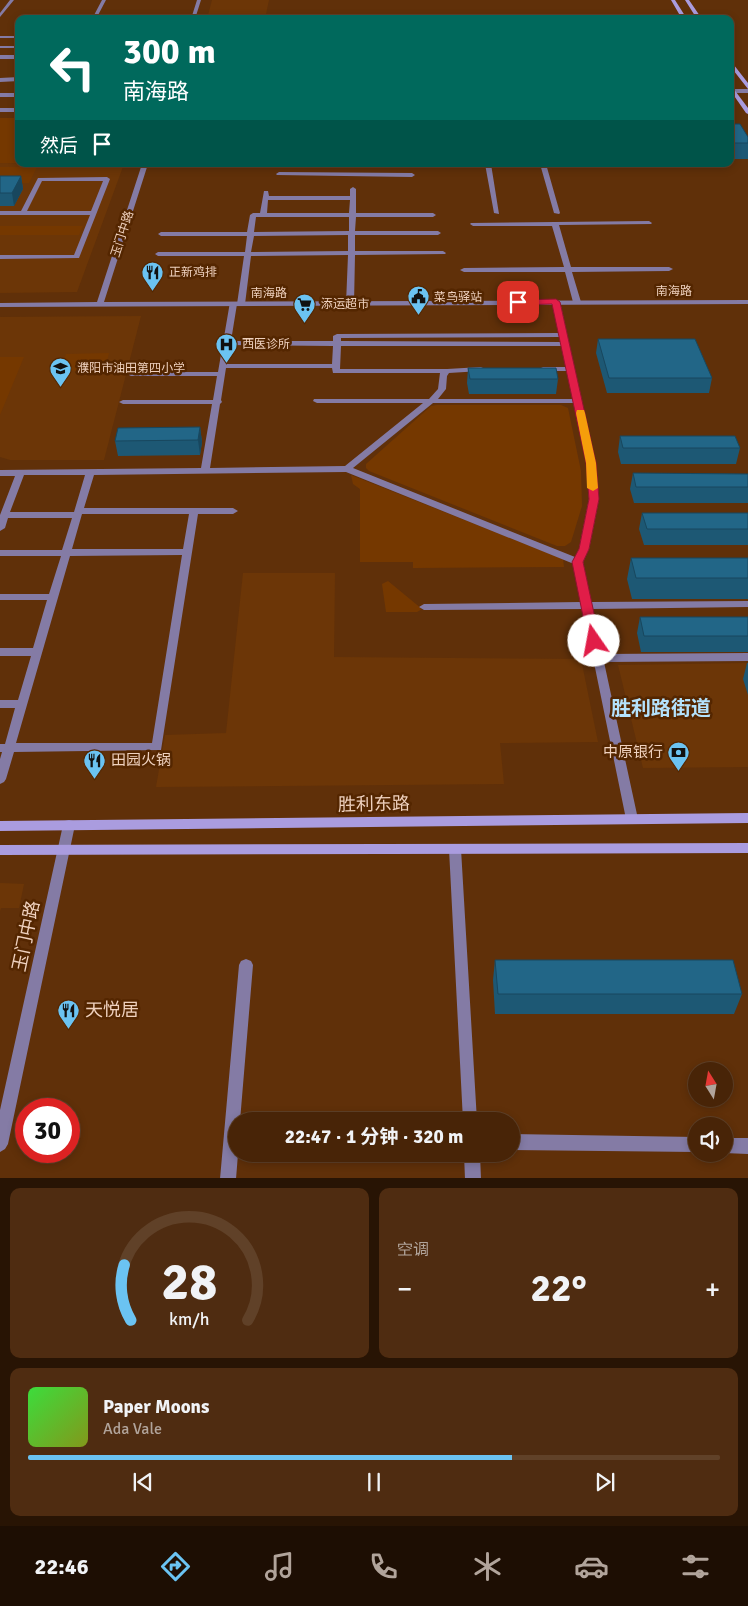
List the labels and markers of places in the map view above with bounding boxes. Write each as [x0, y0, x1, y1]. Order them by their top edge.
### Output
restaurant icon: 正新鸡排 [141, 260, 165, 291]
place label: 正新鸡排 [169, 265, 217, 280]
pin [497, 281, 539, 323]
public building icon: 菜鸟驿站 [406, 285, 430, 316]
place label: 菜鸟驿站 [434, 290, 482, 305]
supermarket icon: 添运超市 [293, 292, 317, 323]
place label: 添运超市 [321, 297, 369, 312]
hospital icon: 西医诊所 [214, 332, 238, 363]
place label: 西医诊所 [242, 337, 290, 352]
school or university icon: 濮阳市油田第四小学 [49, 356, 73, 387]
place label: 濮阳市油田第四小学 [77, 361, 185, 376]
bank icon: 中原银行 [667, 740, 691, 771]
place label: 中原银行 [603, 743, 663, 761]
restaurant icon: 田园火锅 [83, 748, 107, 779]
place label: 田园火锅 [111, 751, 171, 769]
restaurant icon: 天悦居 [57, 998, 81, 1029]
place label: 天悦居 [85, 999, 139, 1021]

